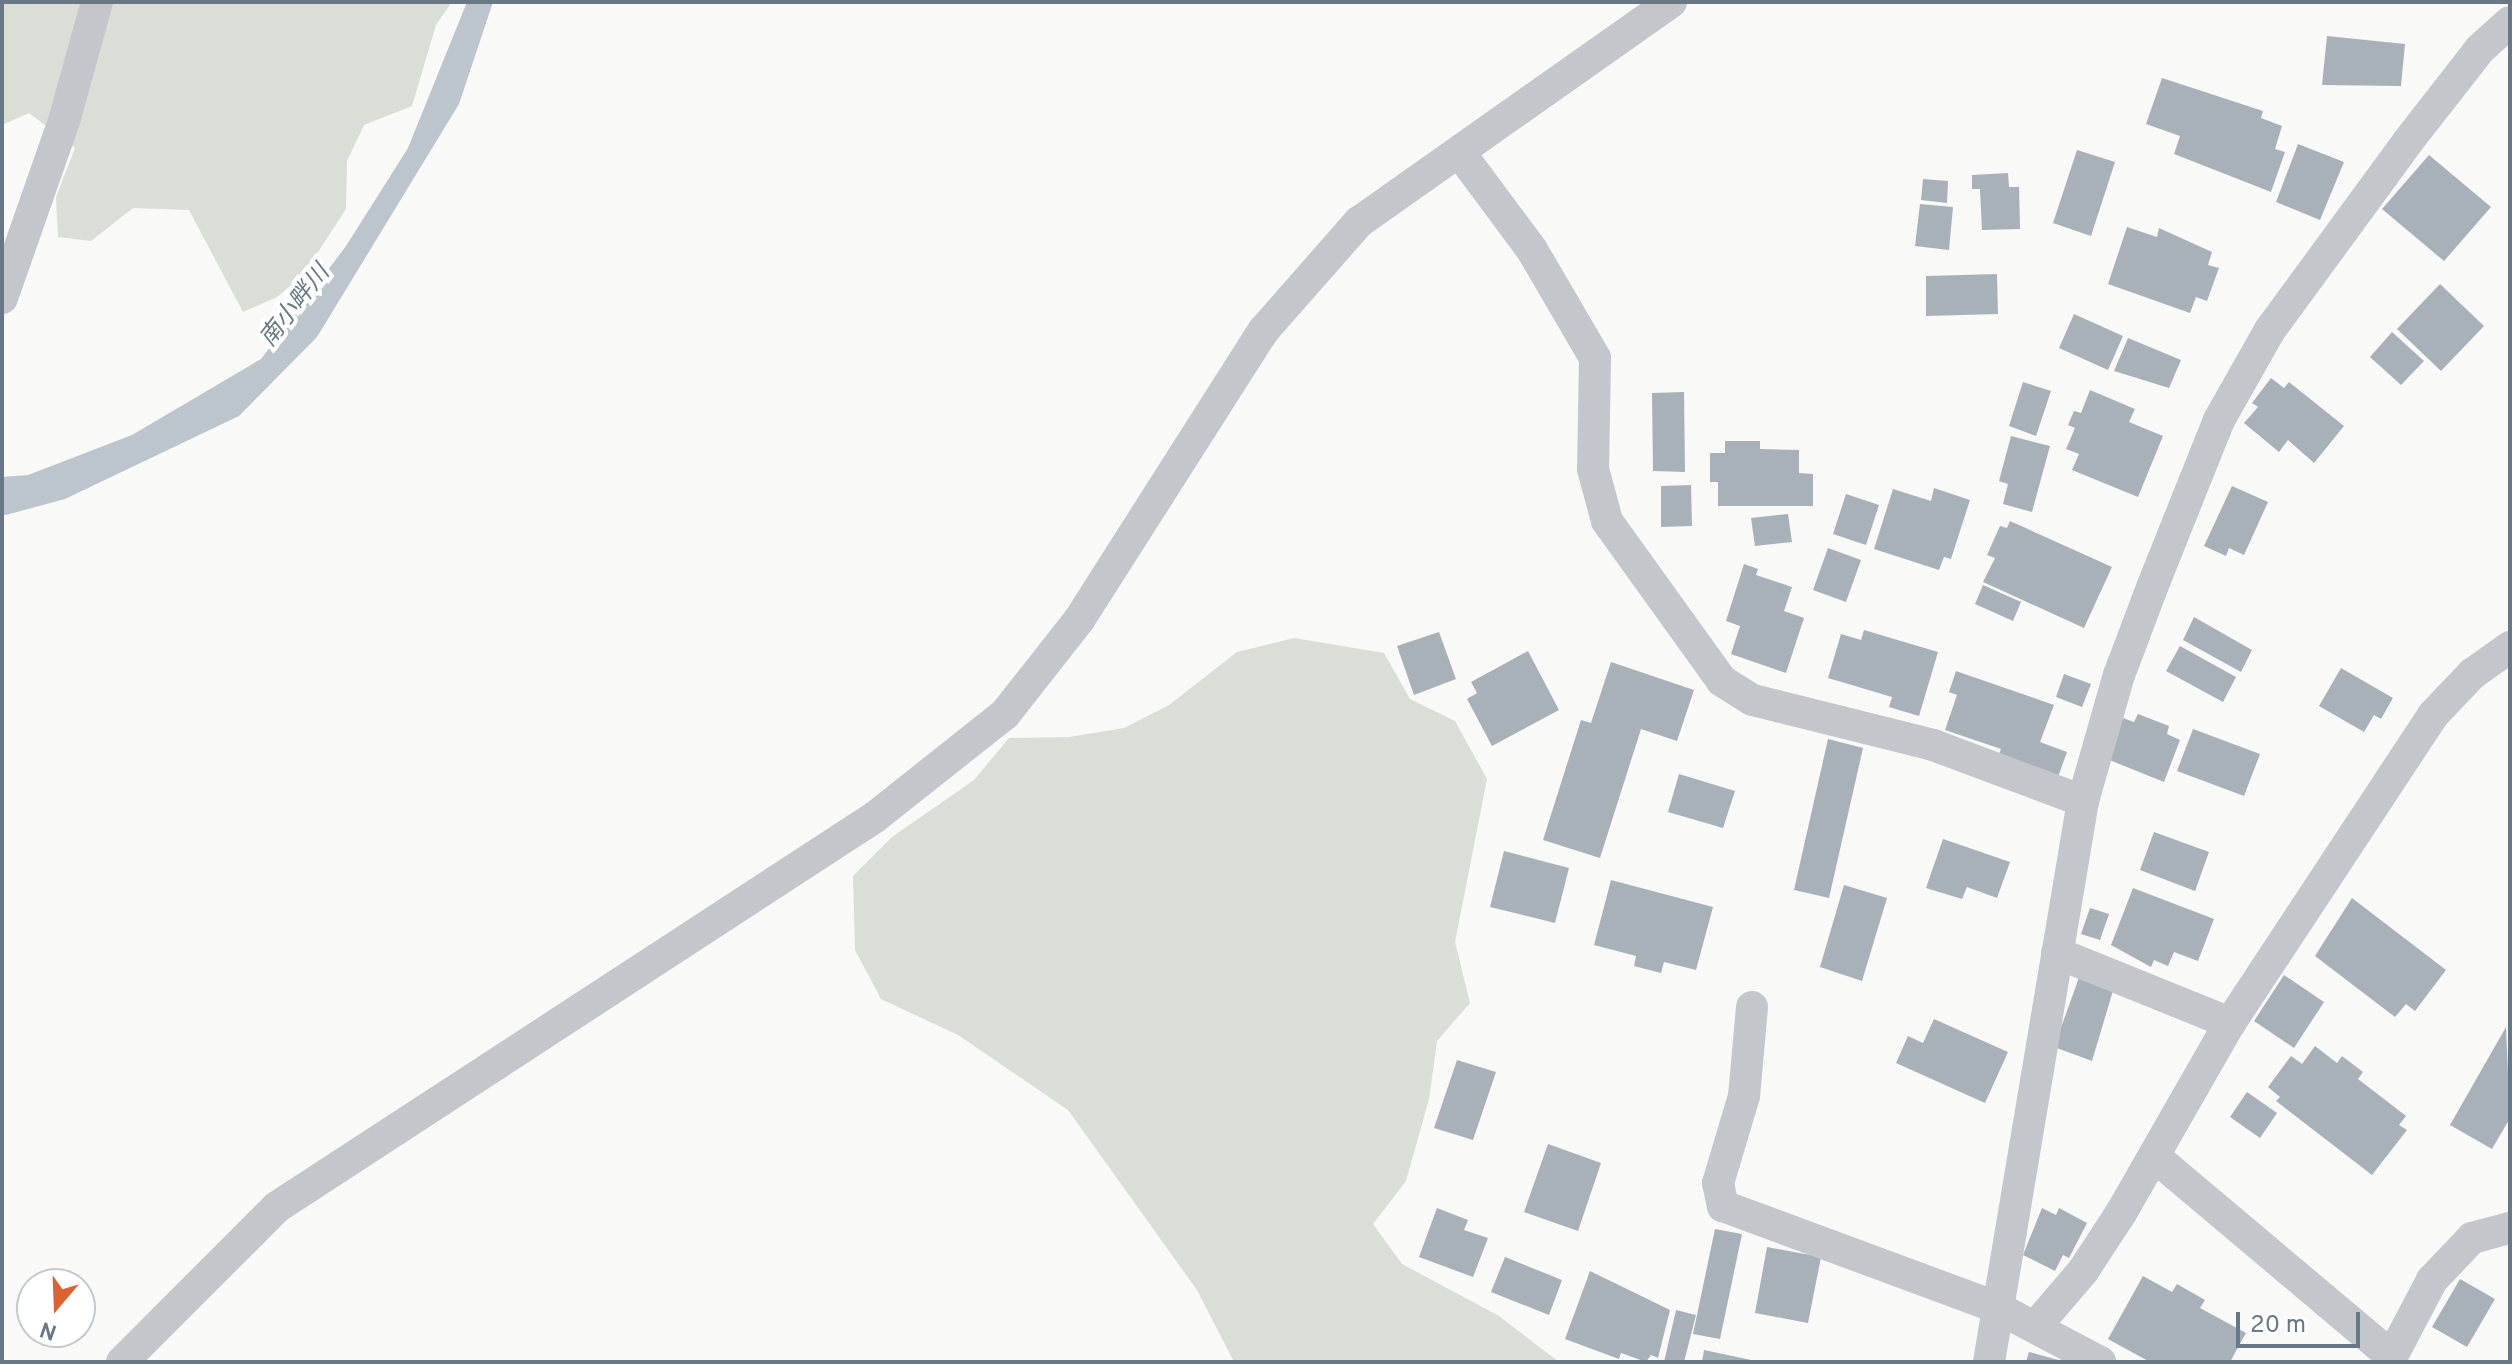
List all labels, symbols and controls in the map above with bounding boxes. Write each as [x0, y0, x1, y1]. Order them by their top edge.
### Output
water label: 南小畔川 [255, 260, 337, 354]
north arrow [16, 1268, 96, 1348]
scale bar [2240, 1296, 2364, 1346]
text: 20 m [2250, 1311, 2306, 1341]
text: N [37, 1314, 61, 1345]

